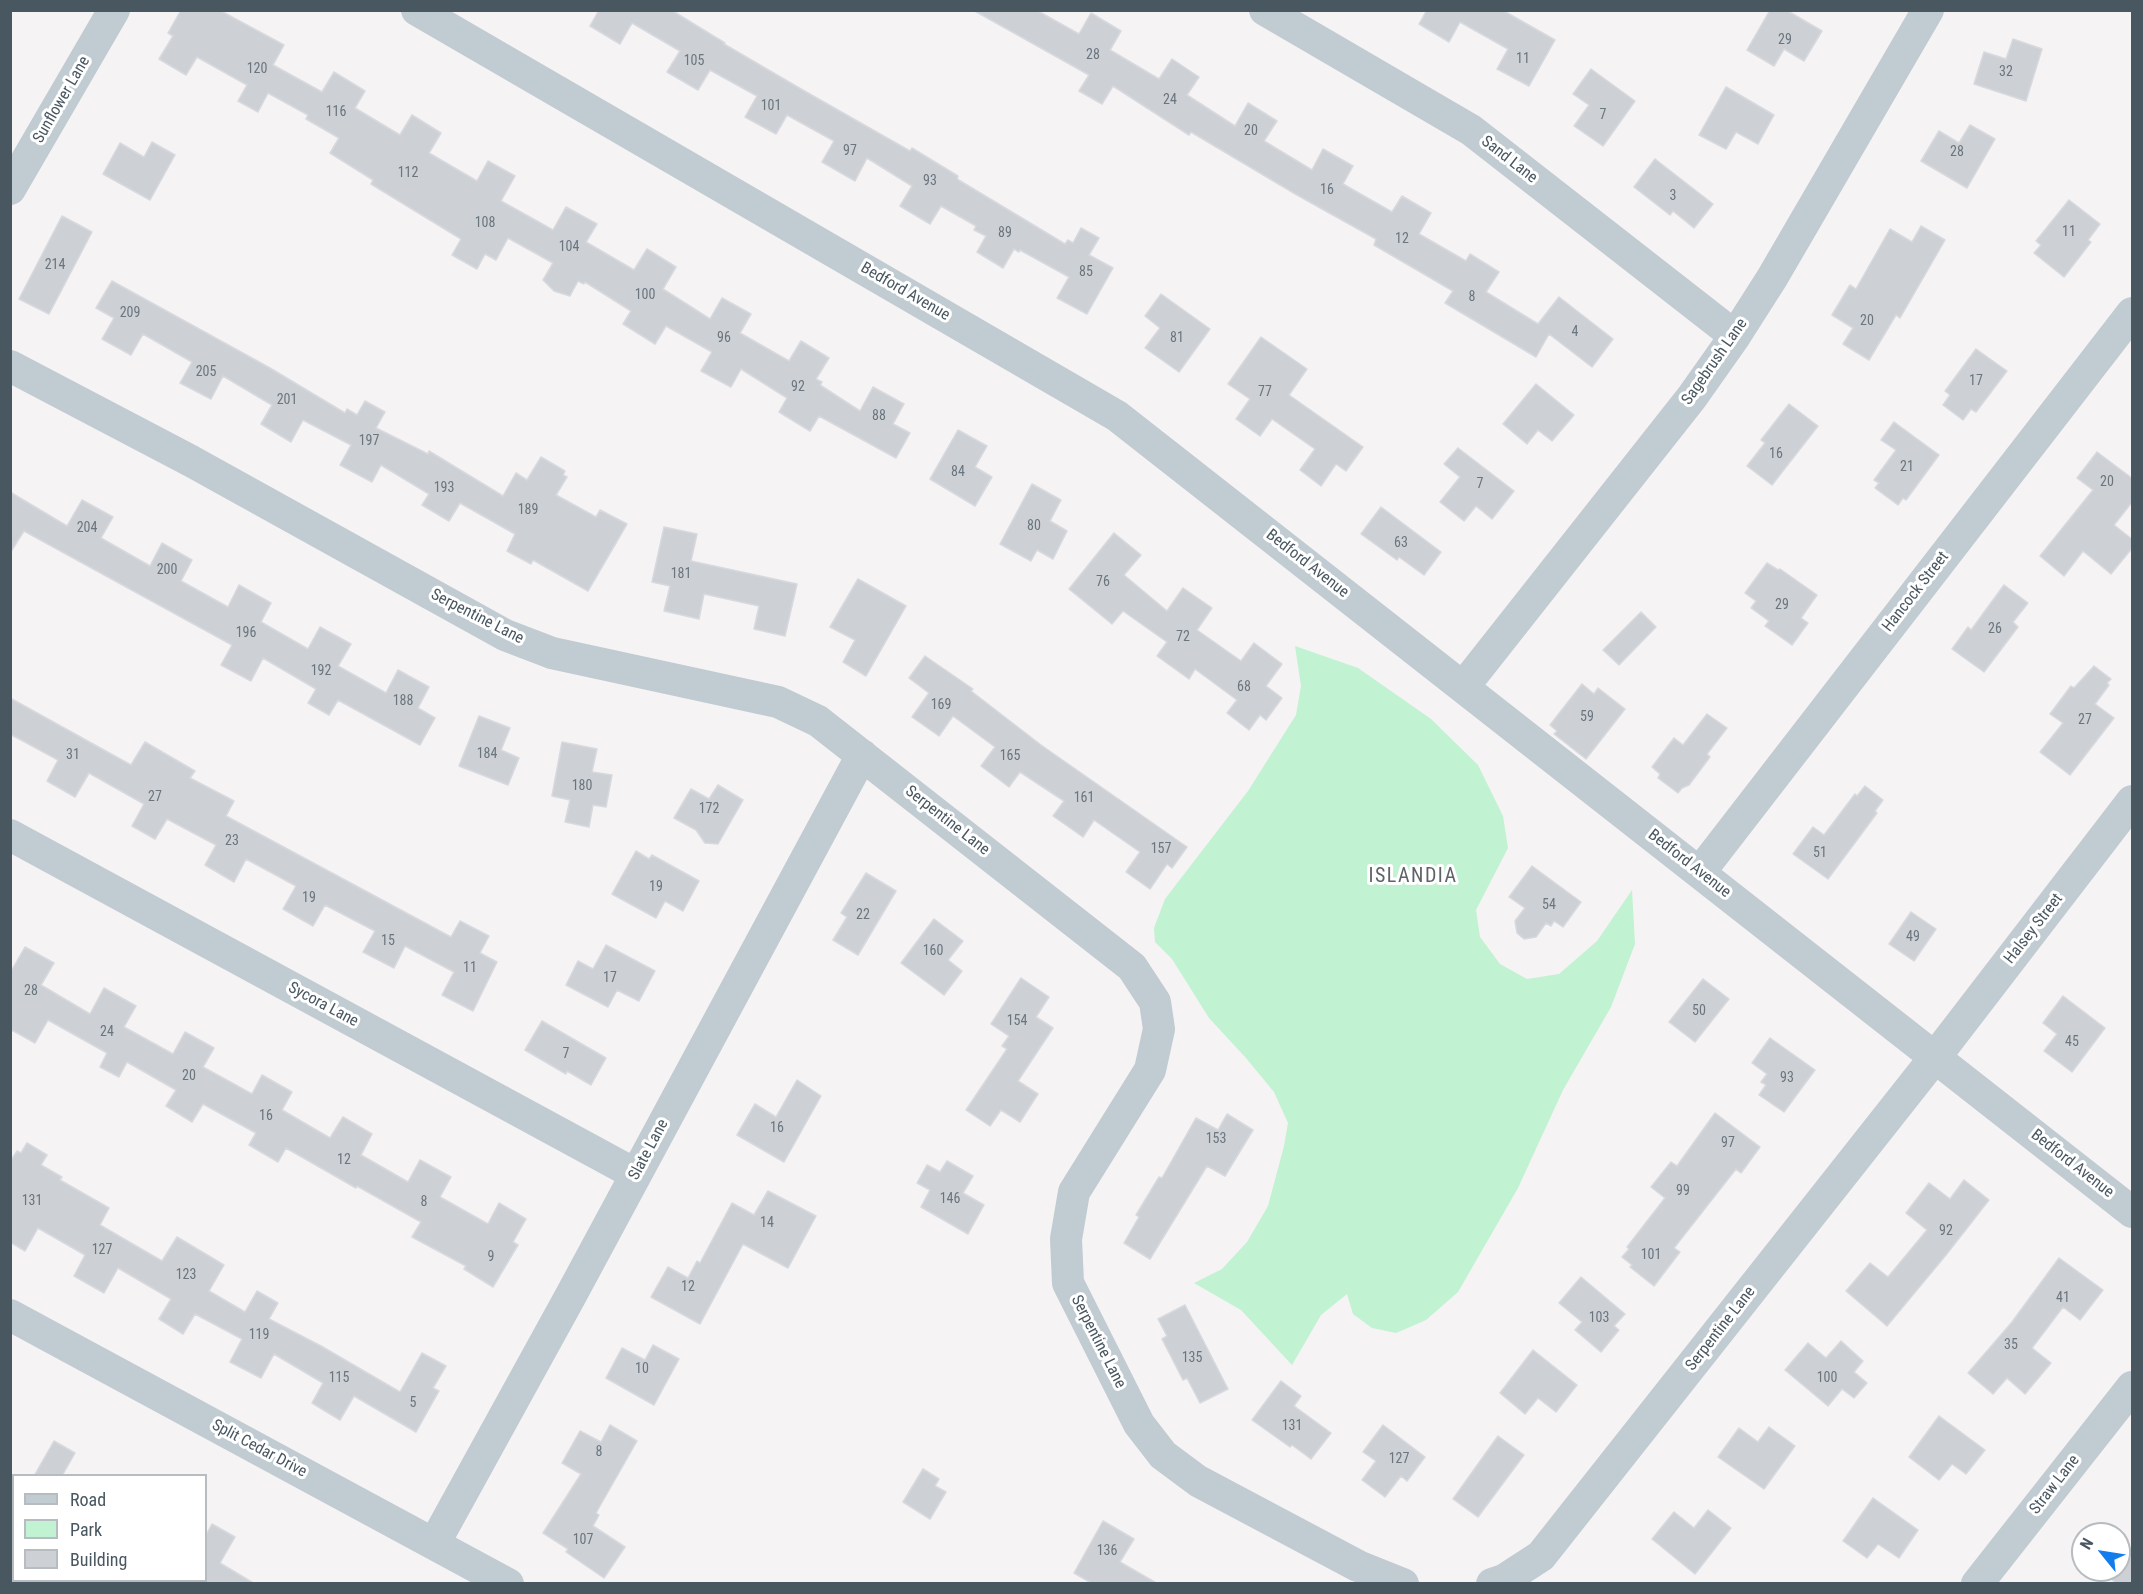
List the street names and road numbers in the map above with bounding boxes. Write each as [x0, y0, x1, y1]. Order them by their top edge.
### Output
street label: Sunflower Lane [29, 53, 95, 147]
street label: Sand Lane [1477, 132, 1541, 188]
street label: Bedford Avenue [857, 259, 953, 325]
street label: Sagebrush Lane [1678, 315, 1752, 409]
street label: Bedford Avenue [1262, 526, 1352, 602]
street label: Hancock Street [1879, 548, 1953, 636]
street label: Serpentine Lane [427, 585, 527, 649]
street label: Serpentine Lane [901, 782, 993, 860]
street label: Bedford Avenue [1644, 826, 1734, 902]
street label: Halsey Street [2001, 890, 2067, 968]
street label: Sycora Lane [285, 979, 361, 1031]
street label: Slate Lane [625, 1116, 673, 1184]
street label: Bedford Avenue [2027, 1126, 2117, 1202]
street label: Serpentine Lane [1682, 1283, 1760, 1375]
street label: Serpentine Lane [1066, 1292, 1130, 1392]
street label: Split Cedar Drive [208, 1416, 310, 1482]
street label: Straw Lane [2026, 1452, 2084, 1518]

